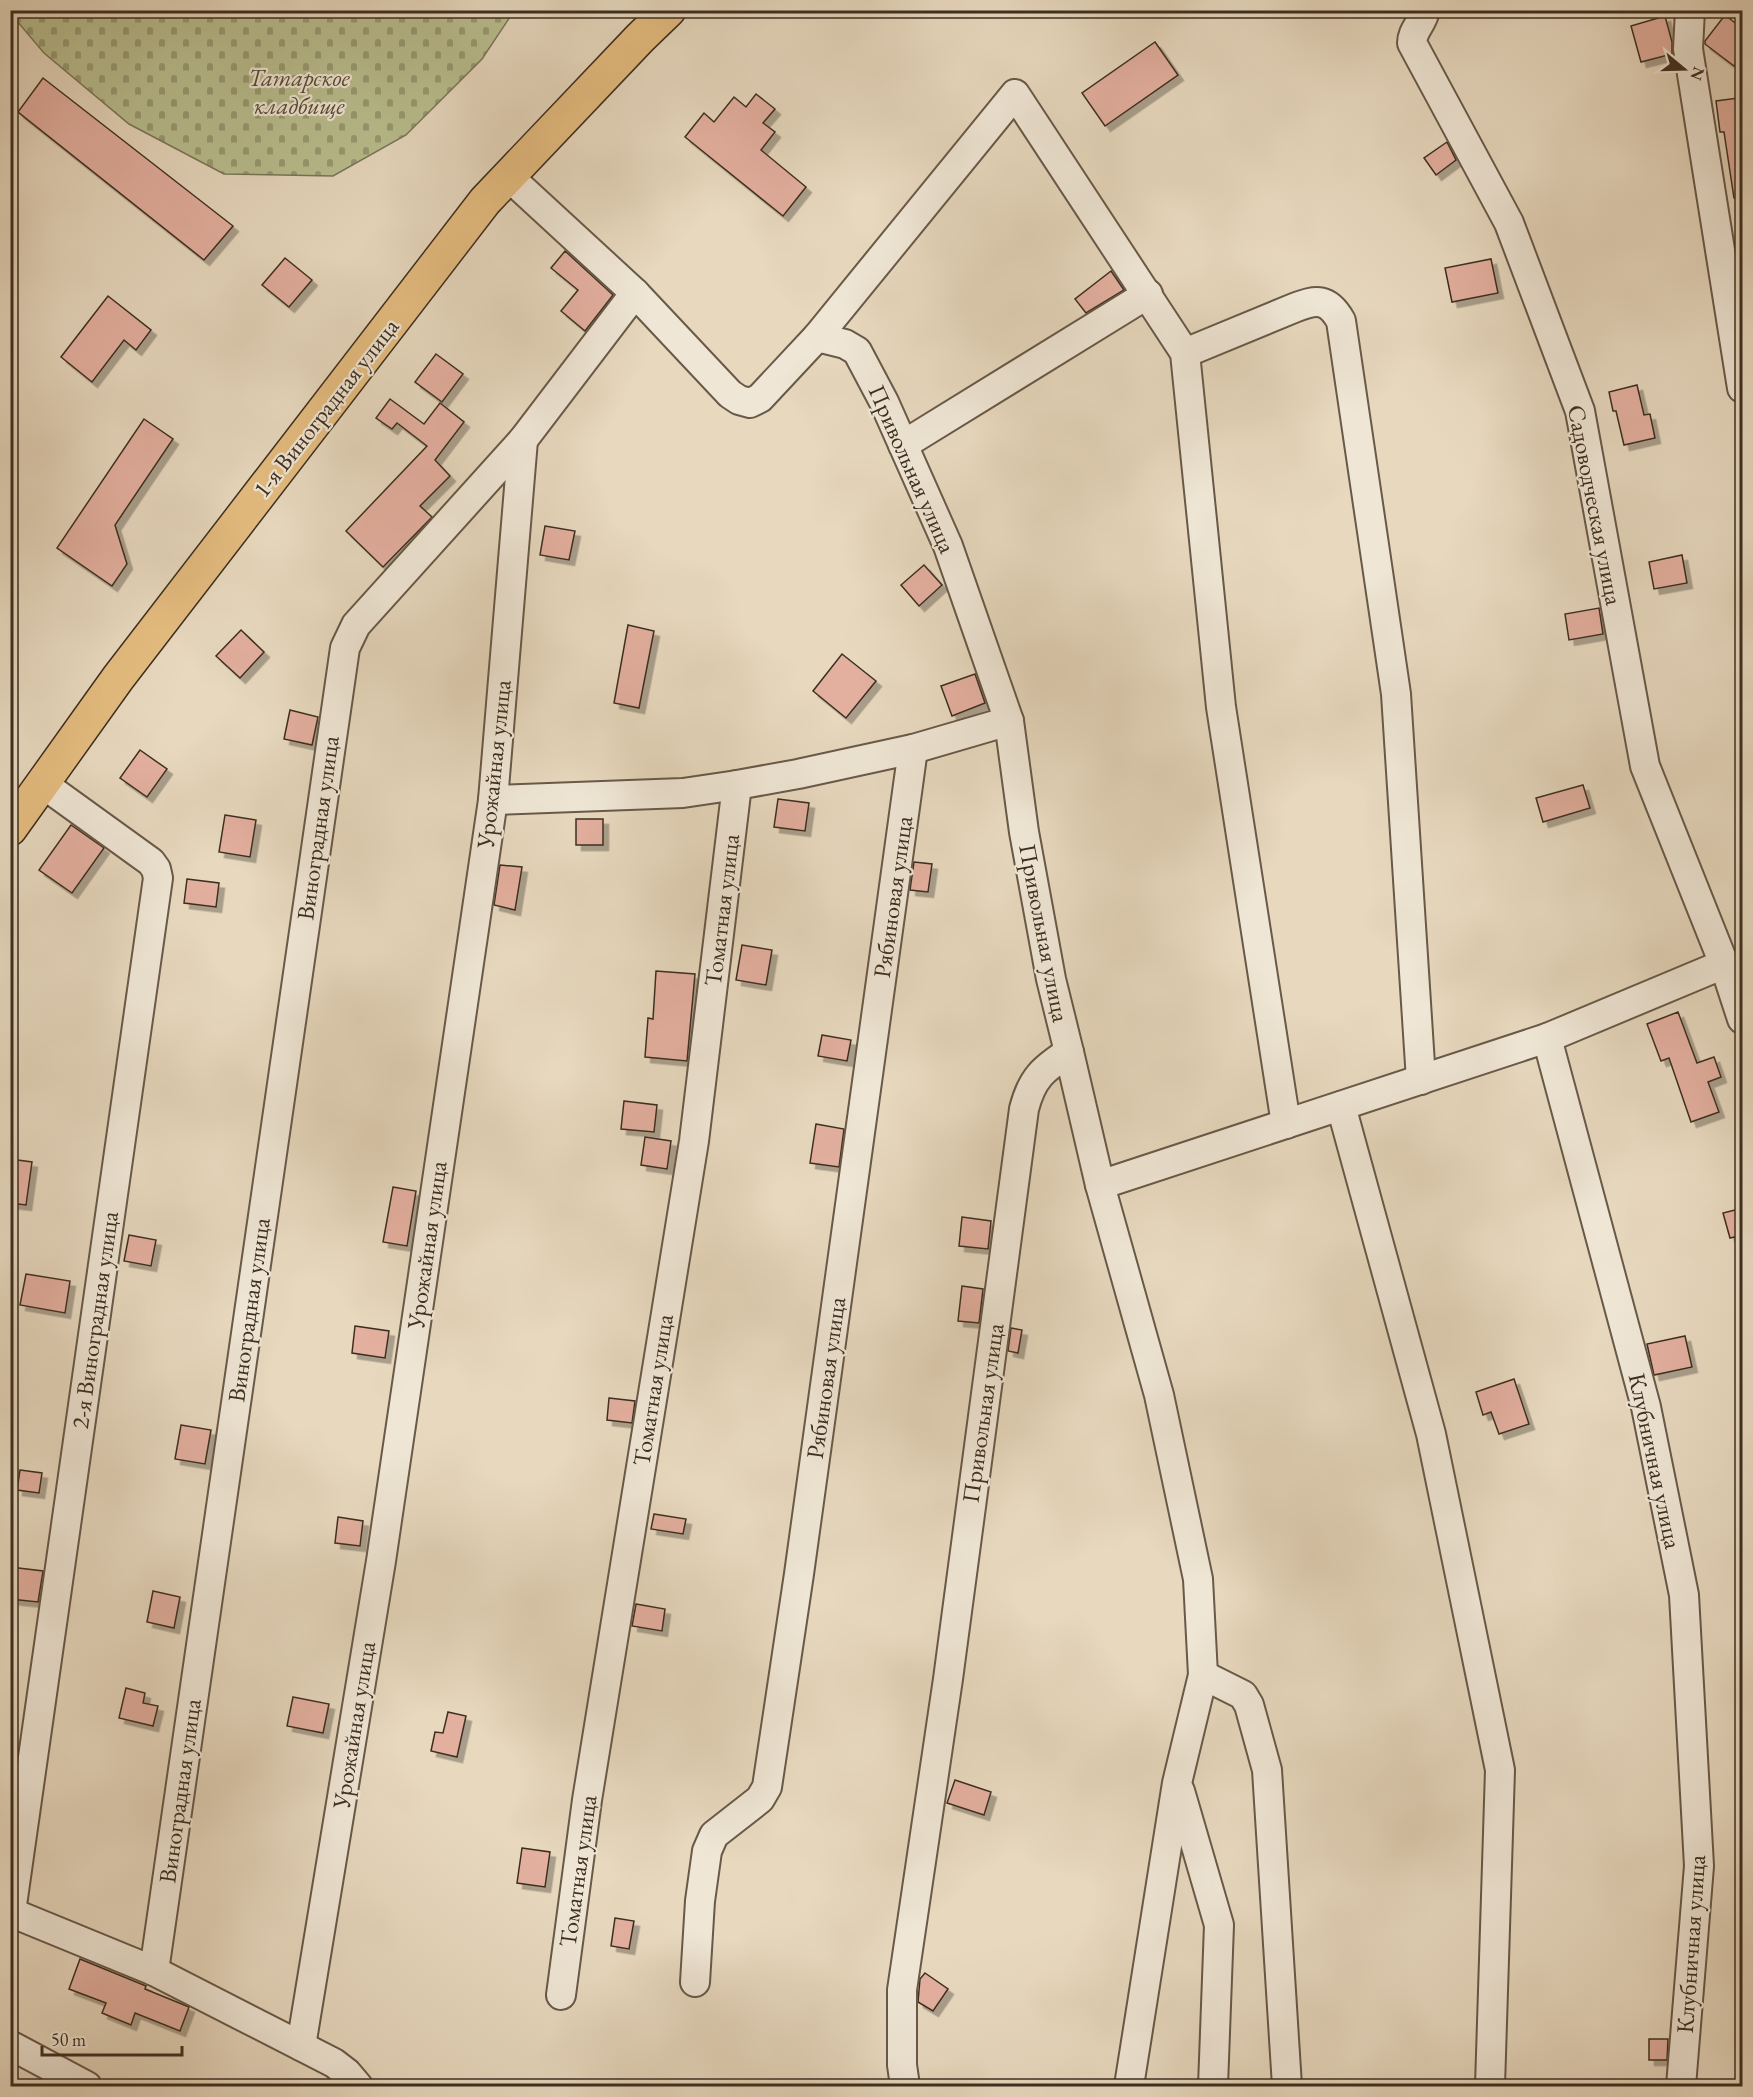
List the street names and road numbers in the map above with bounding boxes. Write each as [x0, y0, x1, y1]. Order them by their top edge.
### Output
street label: 1-я Виноградная улица [246, 311, 406, 504]
street label: Привольная улица [861, 380, 964, 558]
street label: Садоводческая улица [1561, 402, 1630, 608]
street label: Урожайная улица [469, 678, 518, 851]
street label: Виноградная улица [289, 733, 346, 922]
street label: Рябиновая улица [866, 814, 919, 980]
street label: Томатная улица [697, 832, 746, 988]
street label: Привольная улица [1012, 841, 1077, 1025]
street label: Урожайная улица [399, 1159, 454, 1332]
street label: 2-я Виноградная улица [64, 1209, 125, 1431]
street label: Виноградная улица [220, 1215, 277, 1404]
street label: Рябиновая улица [799, 1295, 852, 1461]
street label: Томатная улица [625, 1311, 680, 1468]
street label: Привольная улица [955, 1321, 1011, 1505]
street label: Клубничная улица [1622, 1370, 1689, 1552]
street label: Урожайная улица [325, 1639, 382, 1812]
street label: Виноградная улица [151, 1696, 208, 1885]
street label: Томатная улица [551, 1792, 604, 1949]
street label: Клубничная улица [1669, 1853, 1712, 2034]

